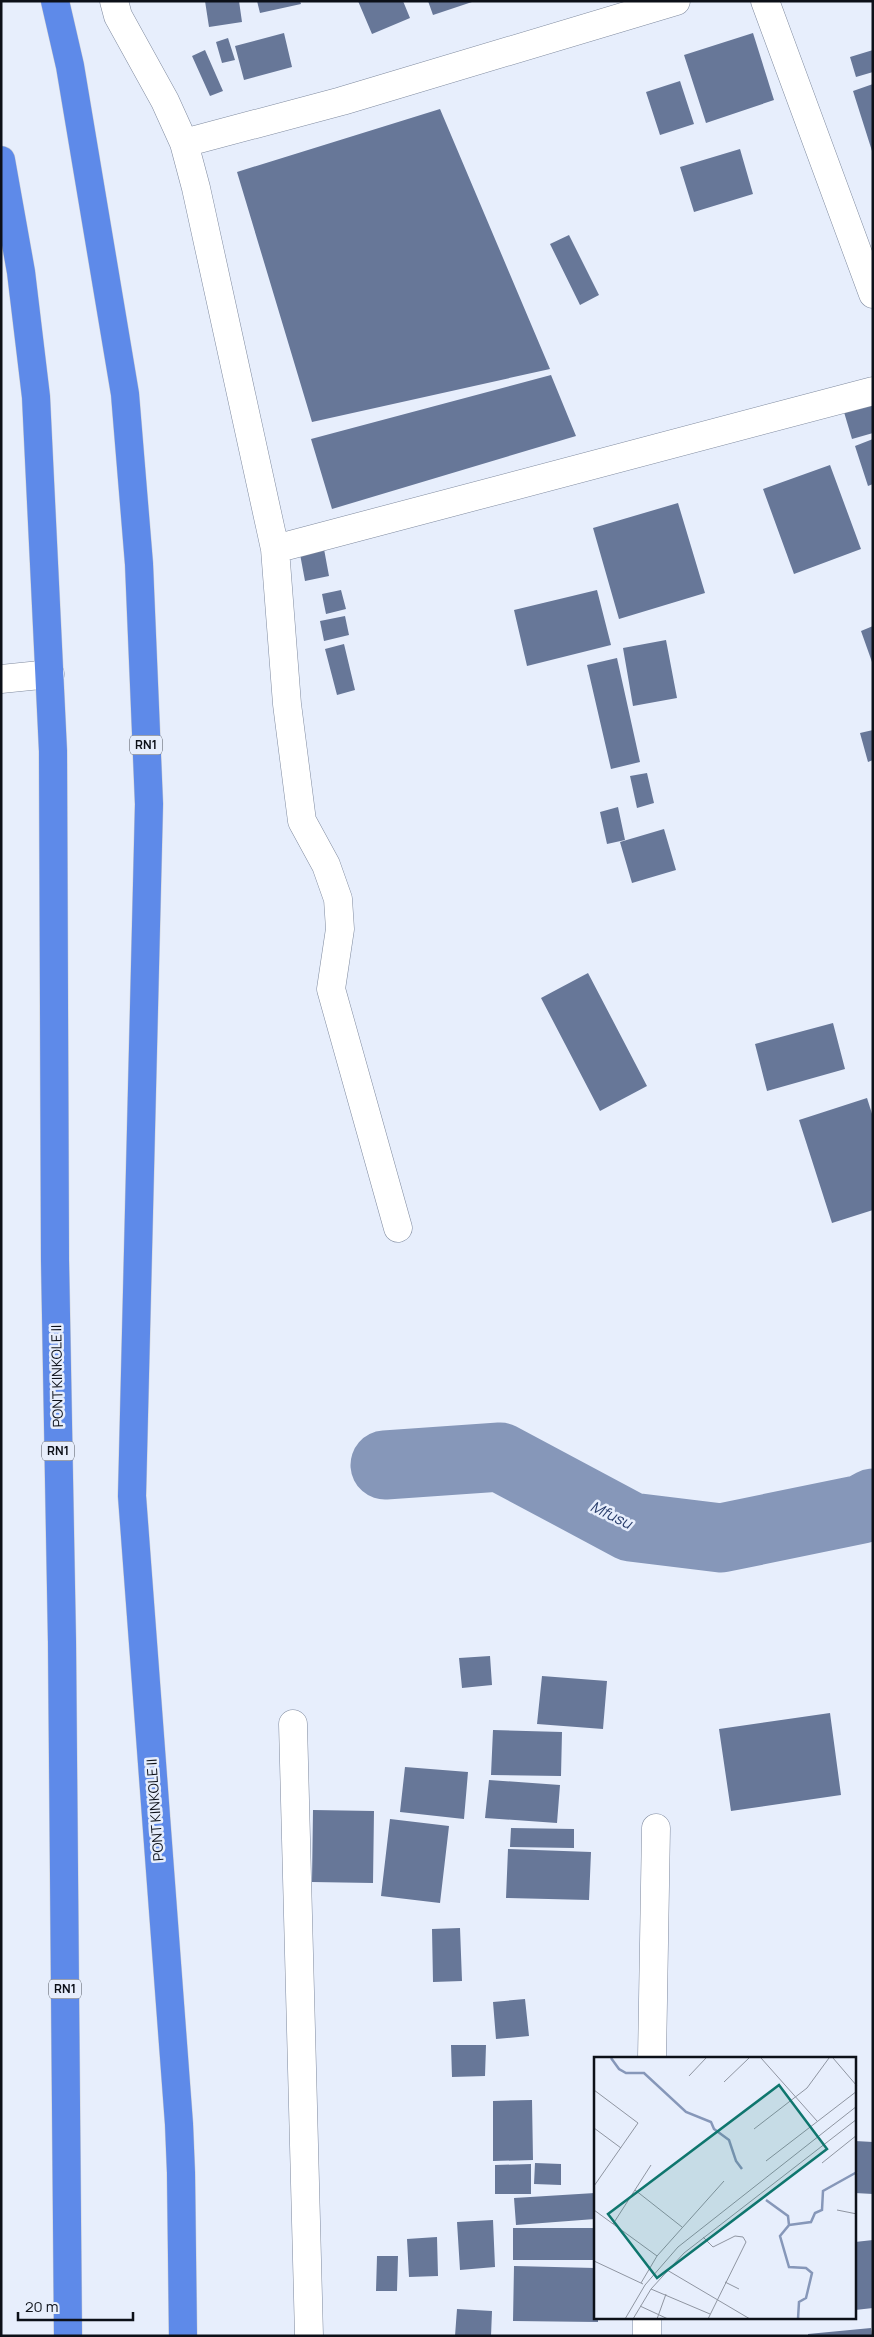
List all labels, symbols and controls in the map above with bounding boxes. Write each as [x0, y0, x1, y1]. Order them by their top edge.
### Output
road number: RN1 [130, 736, 162, 754]
street label: PONT KINKOLE II [46, 1325, 67, 1427]
road number: RN1 [42, 1442, 74, 1460]
water label: Mfusu [587, 1496, 636, 1534]
street label: PONT KINKOLE II [141, 1758, 168, 1862]
road number: RN1 [49, 1980, 81, 1998]
inset map [594, 2057, 856, 2320]
scale bar [18, 2290, 132, 2322]
text: 20 m [25, 2296, 58, 2317]

